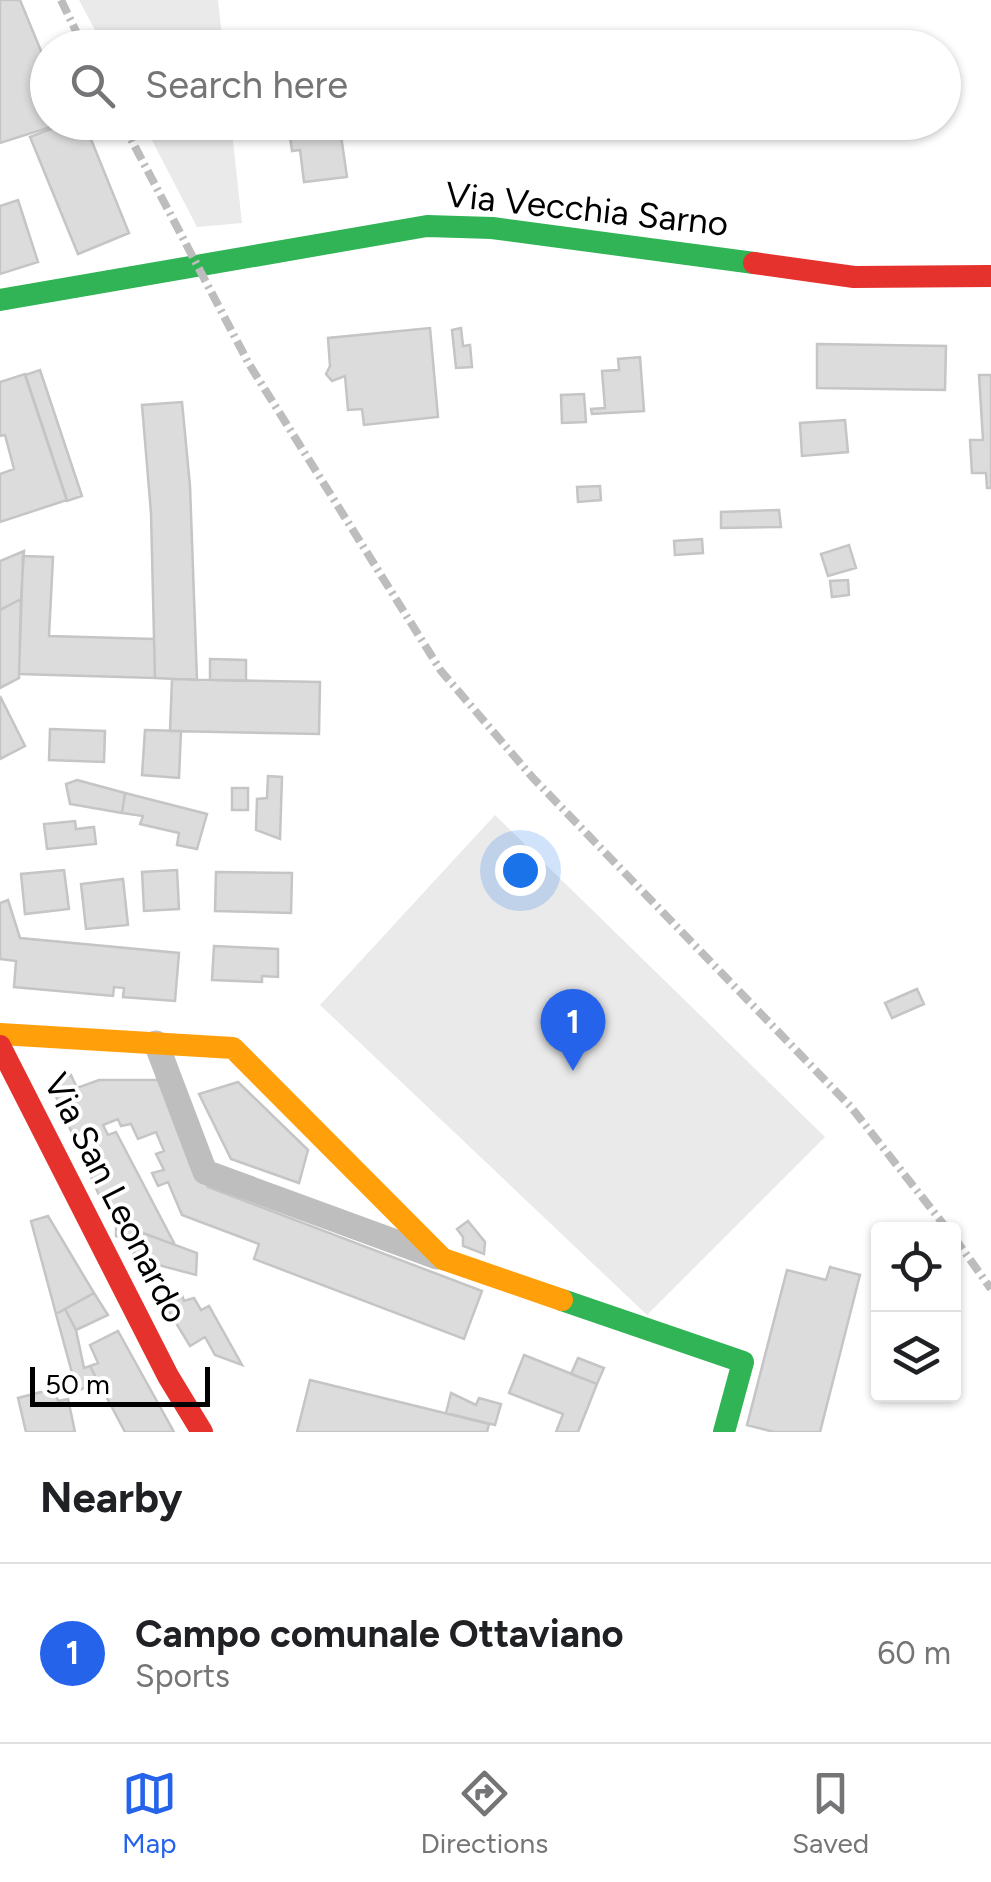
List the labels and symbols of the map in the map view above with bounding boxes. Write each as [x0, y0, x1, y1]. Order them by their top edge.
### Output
street label: Via Vecchia Sarno [444, 173, 730, 245]
your location [495, 845, 546, 896]
pin: 1 [540, 988, 606, 1071]
street label: Via San Leonardo [35, 1066, 197, 1330]
scale bar [30, 1362, 210, 1406]

